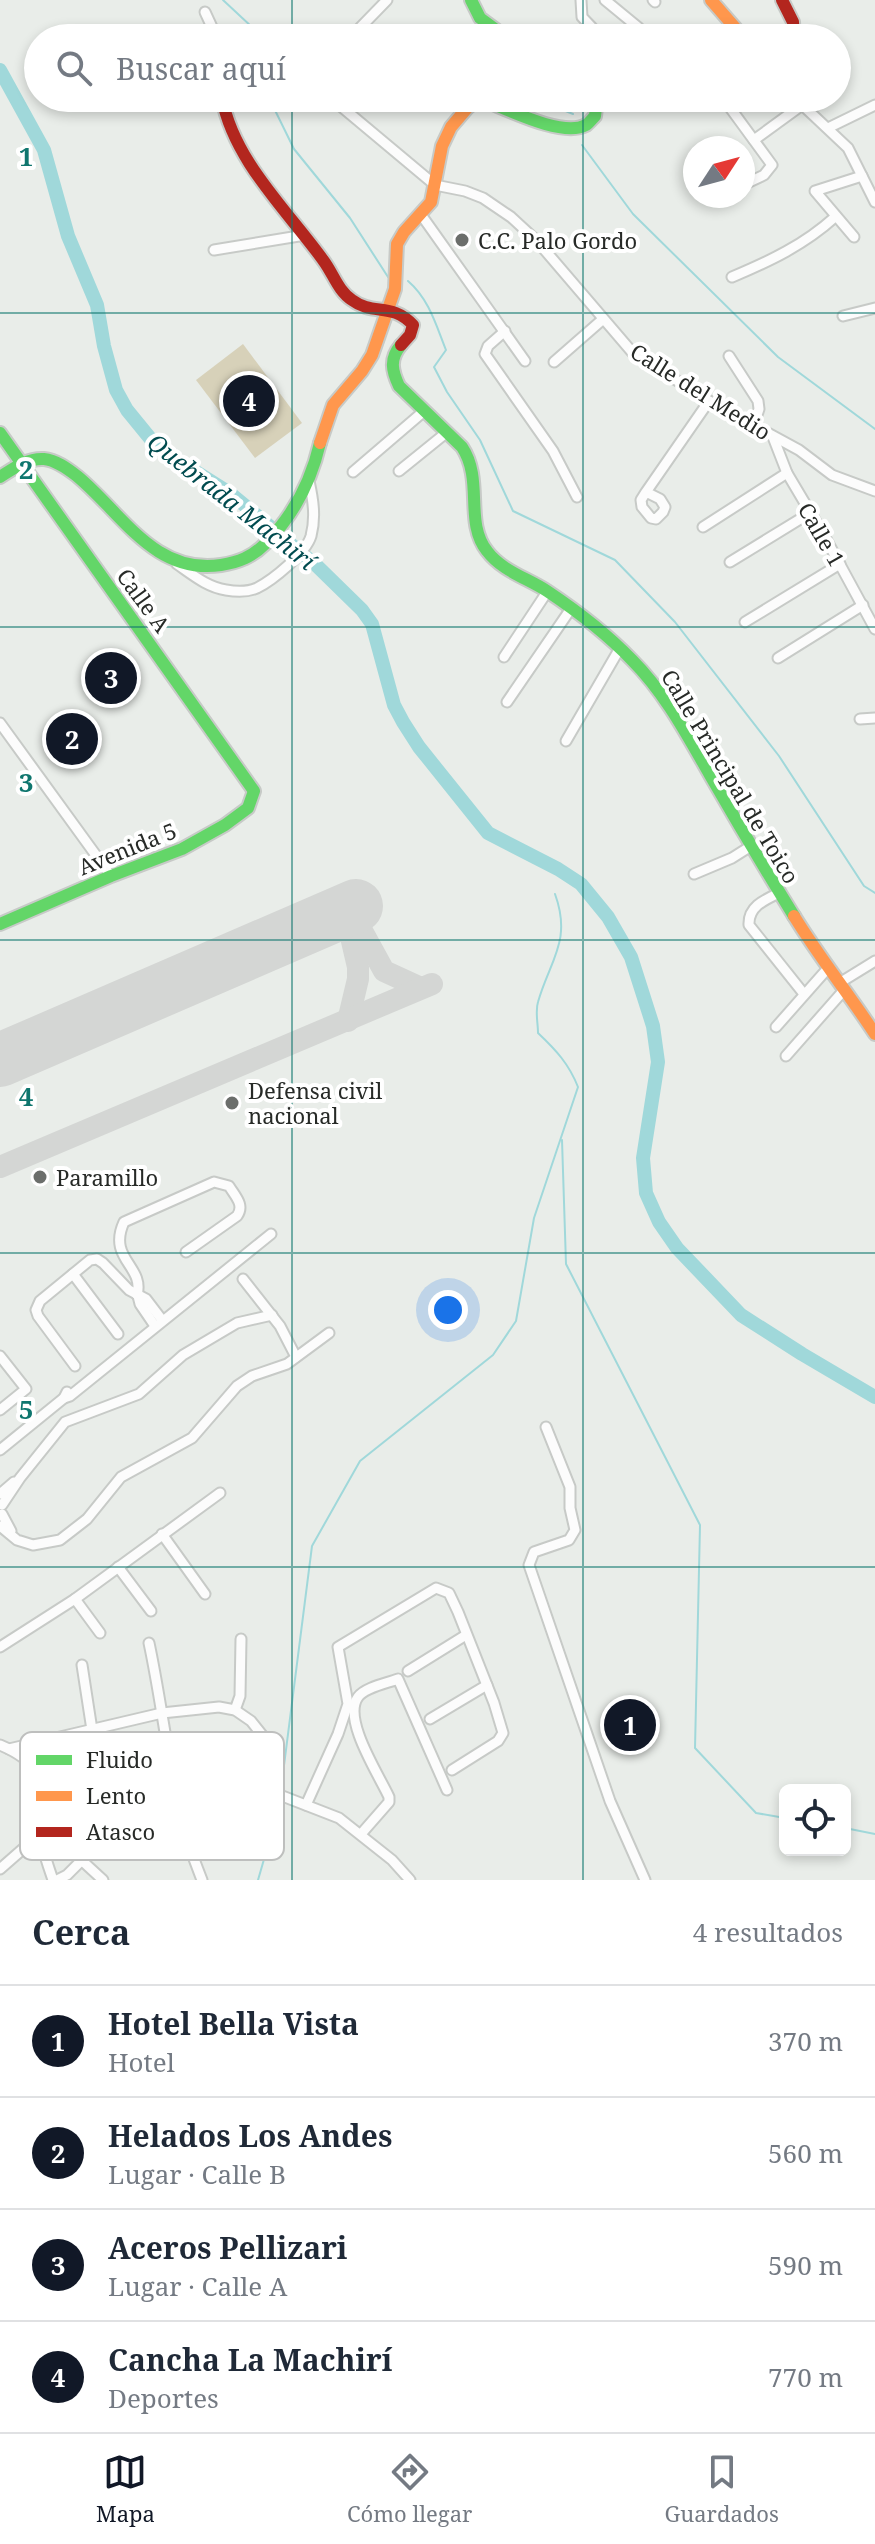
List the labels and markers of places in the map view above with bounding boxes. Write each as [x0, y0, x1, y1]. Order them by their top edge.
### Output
place label: C.C. Palo Gordo [478, 225, 637, 255]
marker: C.C. Palo Gordo [453, 231, 471, 249]
pin: 4 [223, 371, 275, 431]
pin: 3 [85, 648, 137, 708]
pin: 2 [46, 709, 98, 769]
place label: Defensa civil nacional [248, 1075, 383, 1130]
marker: Defensa civil nacional [223, 1094, 241, 1112]
place label: Paramillo [56, 1162, 158, 1192]
marker: Paramillo [31, 1168, 49, 1186]
pin: 1 [604, 1695, 656, 1755]

